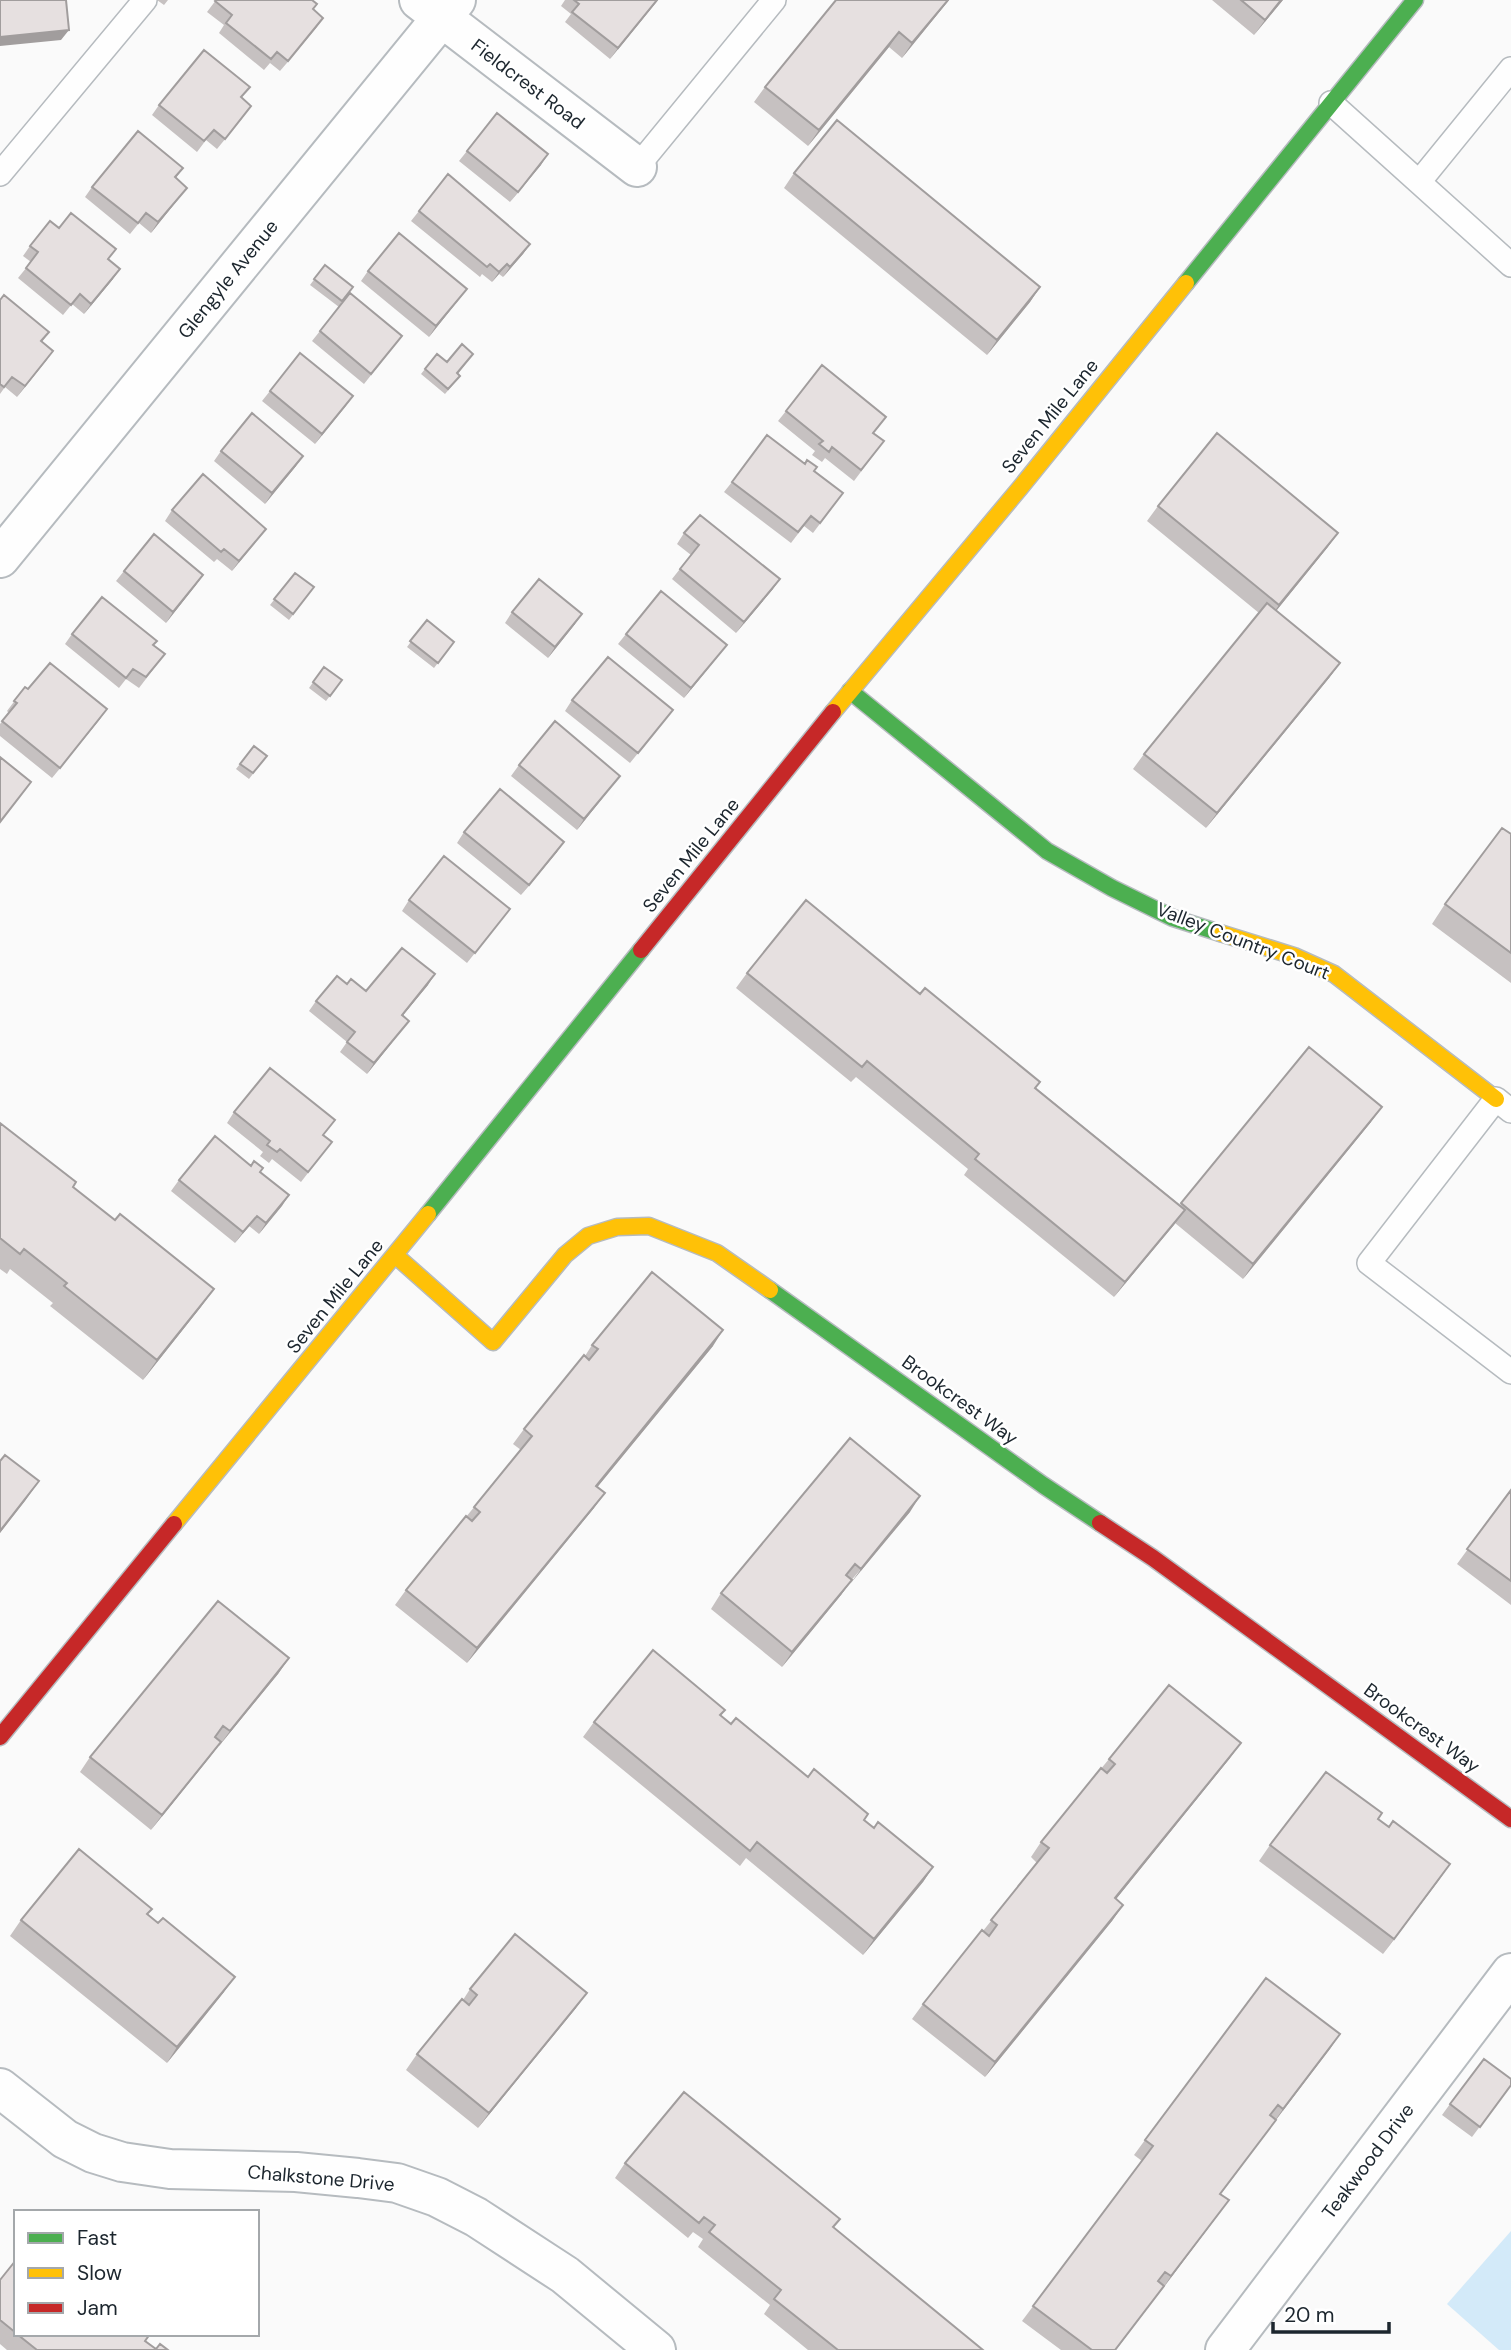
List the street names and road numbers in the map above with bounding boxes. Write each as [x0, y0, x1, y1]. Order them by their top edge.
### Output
street label: Fieldcrest Road [466, 33, 590, 135]
street label: Glengyle Avenue [172, 214, 284, 344]
street label: Seven Mile Lane [996, 354, 1104, 478]
street label: Seven Mile Lane [637, 793, 745, 917]
street label: Valley Country Court [1153, 896, 1333, 986]
street label: Seven Mile Lane [281, 1234, 389, 1358]
street label: Brookcrest Way [897, 1349, 1023, 1451]
street label: Brookcrest Way [1359, 1677, 1485, 1779]
street label: Teakwood Drive [1316, 2098, 1420, 2224]
street label: Chalkstone Drive [246, 2159, 396, 2197]

